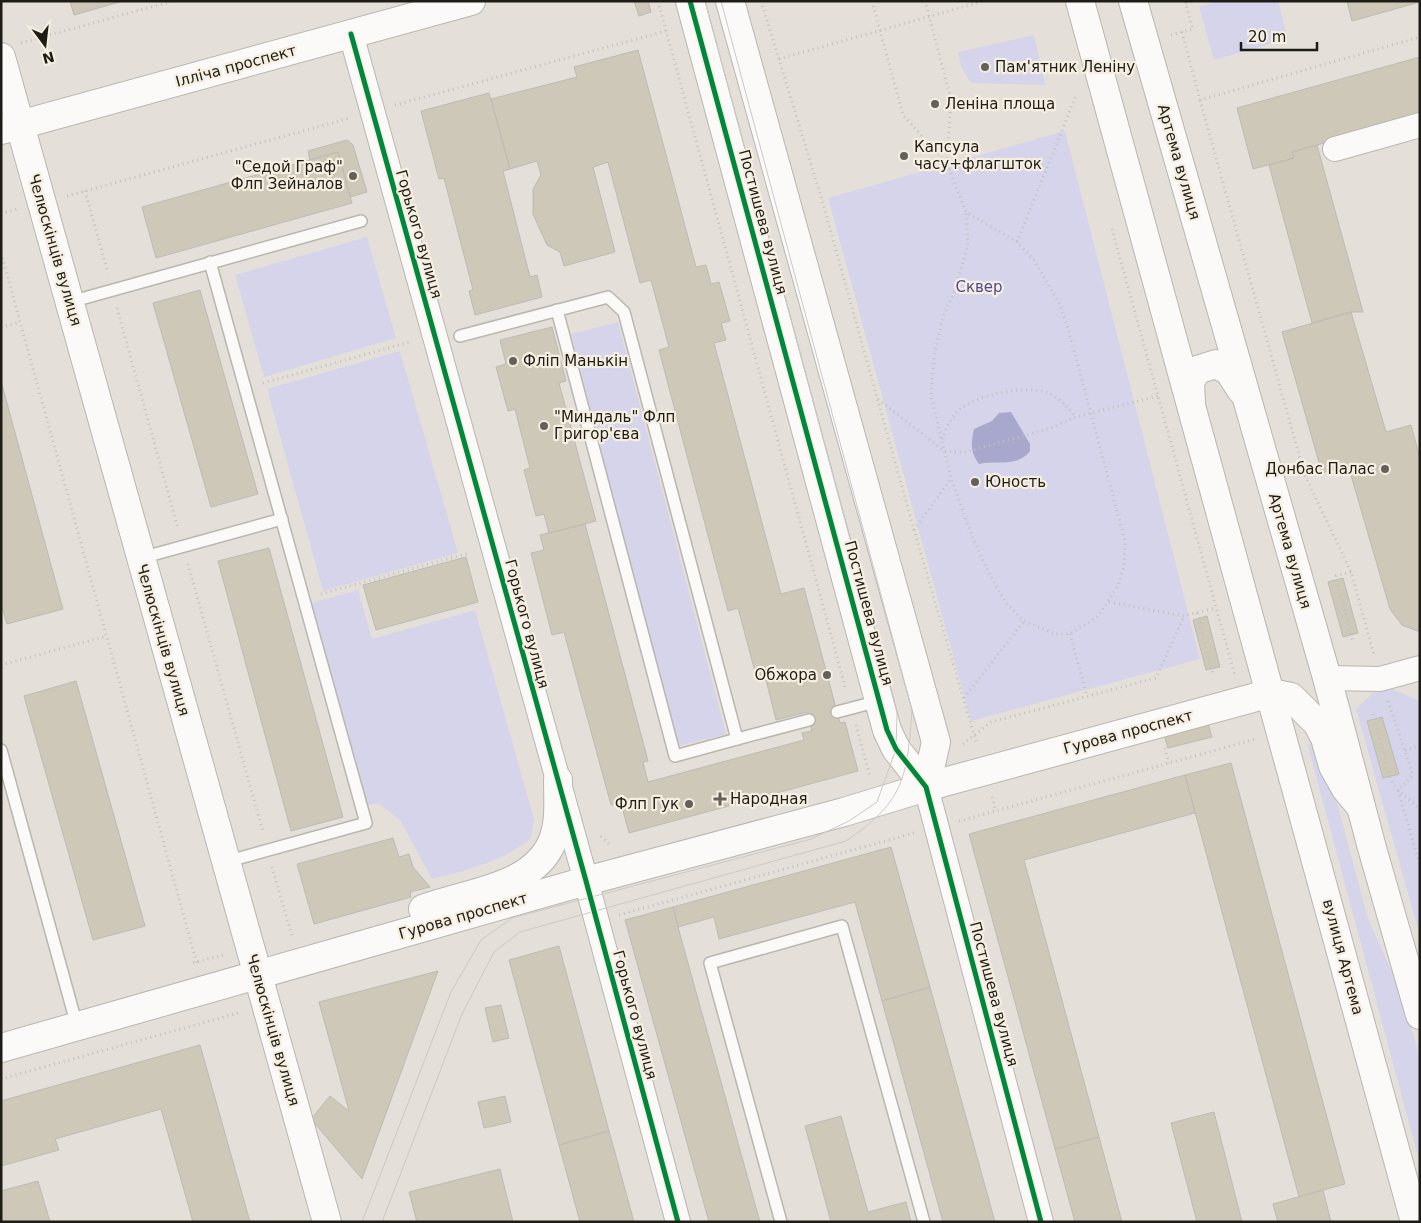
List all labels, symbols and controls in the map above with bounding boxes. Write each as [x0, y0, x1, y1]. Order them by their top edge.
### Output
north arrow [20, 20, 70, 70]
scale bar [1241, 20, 1317, 52]
text: 20 m [1248, 28, 1286, 46]
street label: Ілліча проспект [174, 41, 299, 91]
text: N [41, 48, 56, 67]
place label: Пам'ятник Леніну [995, 58, 1135, 76]
marker: Пам'ятник Леніну [979, 61, 991, 73]
place label: Леніна площа [945, 95, 1055, 113]
marker: Леніна площа [929, 98, 941, 110]
street label: Артема вулиця [1154, 102, 1204, 222]
place label: Капсула часу+флагшток [914, 138, 1042, 173]
street label: Постишева вулиця [735, 148, 791, 296]
marker: Капсула часу+флагшток [898, 150, 910, 162]
place label: "Седой Граф" Флп Зейналов [231, 158, 343, 193]
street label: Горького вулиця [392, 168, 446, 300]
marker: "Седой Граф" Флп Зейналов [347, 170, 359, 182]
street label: Челюскінців вулиця [25, 172, 85, 328]
park label: Сквер [955, 278, 1003, 296]
place label: Фліп Манькін [523, 352, 628, 370]
marker: Фліп Манькін [507, 355, 519, 367]
place label: "Миндаль" Флп Григор'єва [554, 408, 675, 443]
marker: "Миндаль" Флп Григор'єва [538, 420, 550, 432]
place label: Донбас Палас [1265, 460, 1375, 478]
marker: Донбас Палас [1379, 463, 1391, 475]
place label: Юность [985, 473, 1046, 491]
marker: Юность [969, 476, 981, 488]
street label: Артема вулиця [1265, 491, 1315, 611]
street label: Постишева вулиця [841, 539, 897, 687]
street label: Горького вулиця [501, 557, 553, 691]
street label: Челюскінців вулиця [133, 562, 193, 718]
place label: Обжора [755, 666, 817, 684]
marker: Обжора [821, 669, 833, 681]
street label: Гурова проспект [1061, 706, 1195, 758]
place label: Народная [730, 790, 808, 808]
marker: Народная [714, 793, 726, 805]
place label: Флп Гук [615, 795, 679, 813]
marker: Флп Гук [683, 798, 695, 810]
street label: Гурова проспект [397, 889, 530, 943]
street label: вулиця Артема [1319, 897, 1367, 1017]
street label: Постишева вулиця [966, 920, 1022, 1068]
street label: Горького вулиця [609, 948, 661, 1082]
street label: Челюскінців вулиця [243, 952, 303, 1108]

